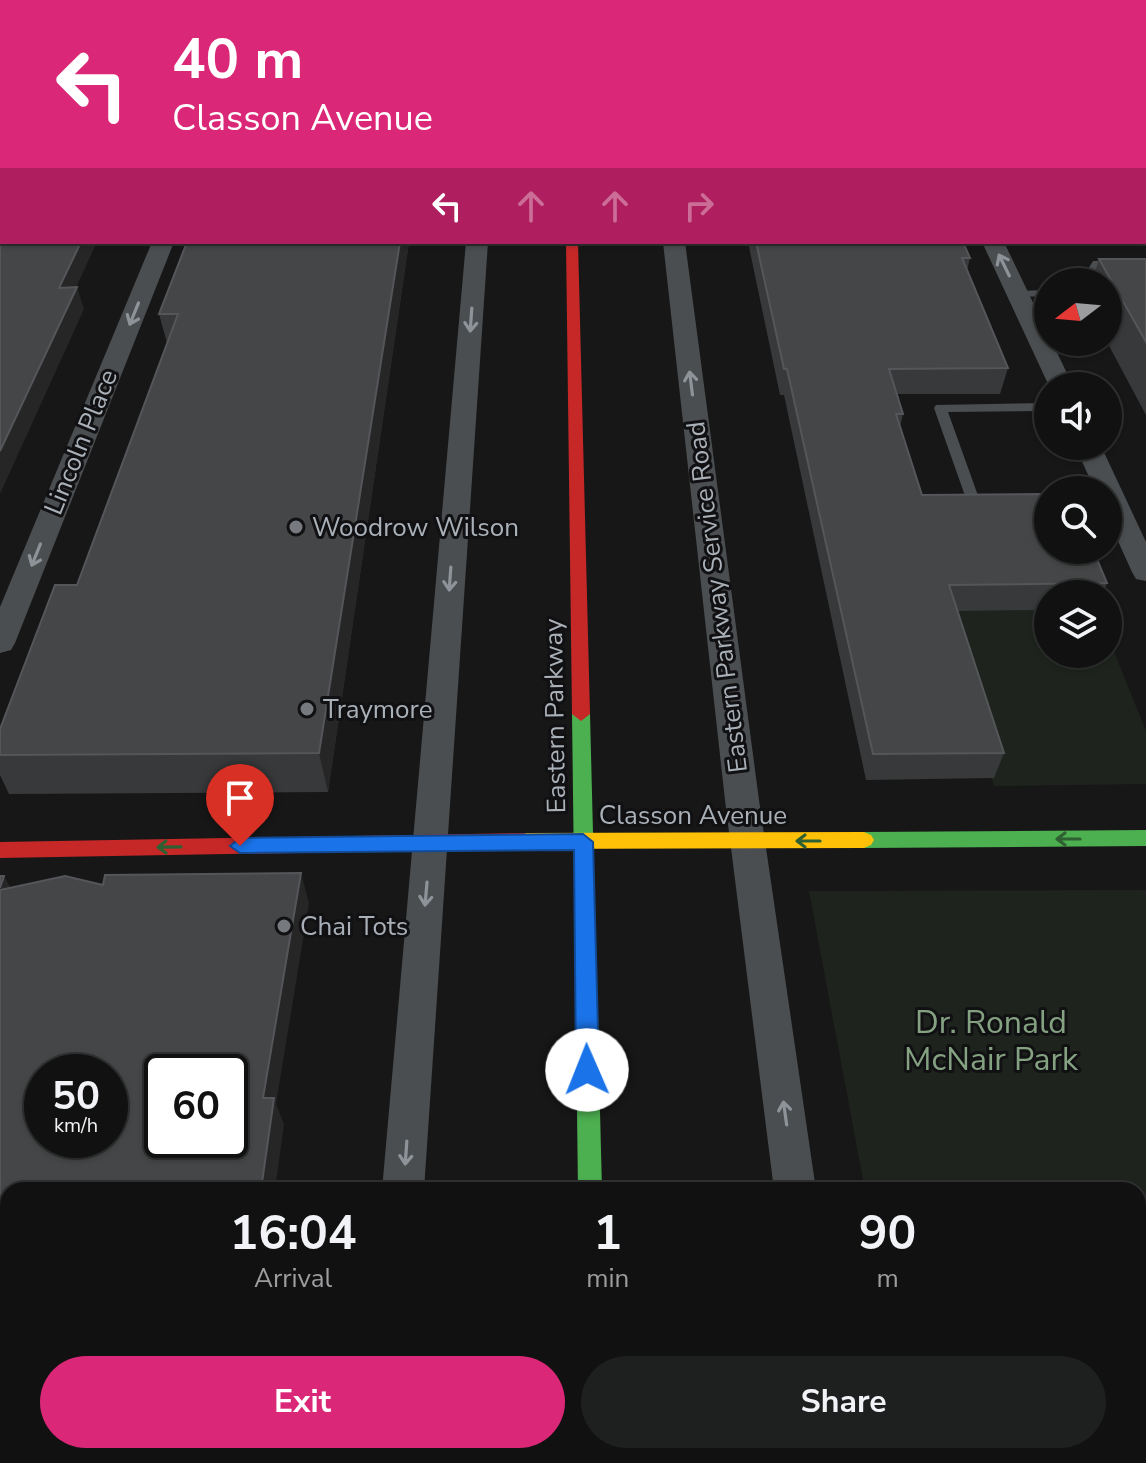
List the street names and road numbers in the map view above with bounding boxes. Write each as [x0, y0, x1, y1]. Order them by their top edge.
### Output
street label: Lincoln Place [36, 364, 126, 520]
street label: Eastern Parkway Service Road [678, 419, 756, 775]
street label: Eastern Parkway [536, 618, 574, 814]
street label: Classon Avenue [599, 798, 787, 833]

